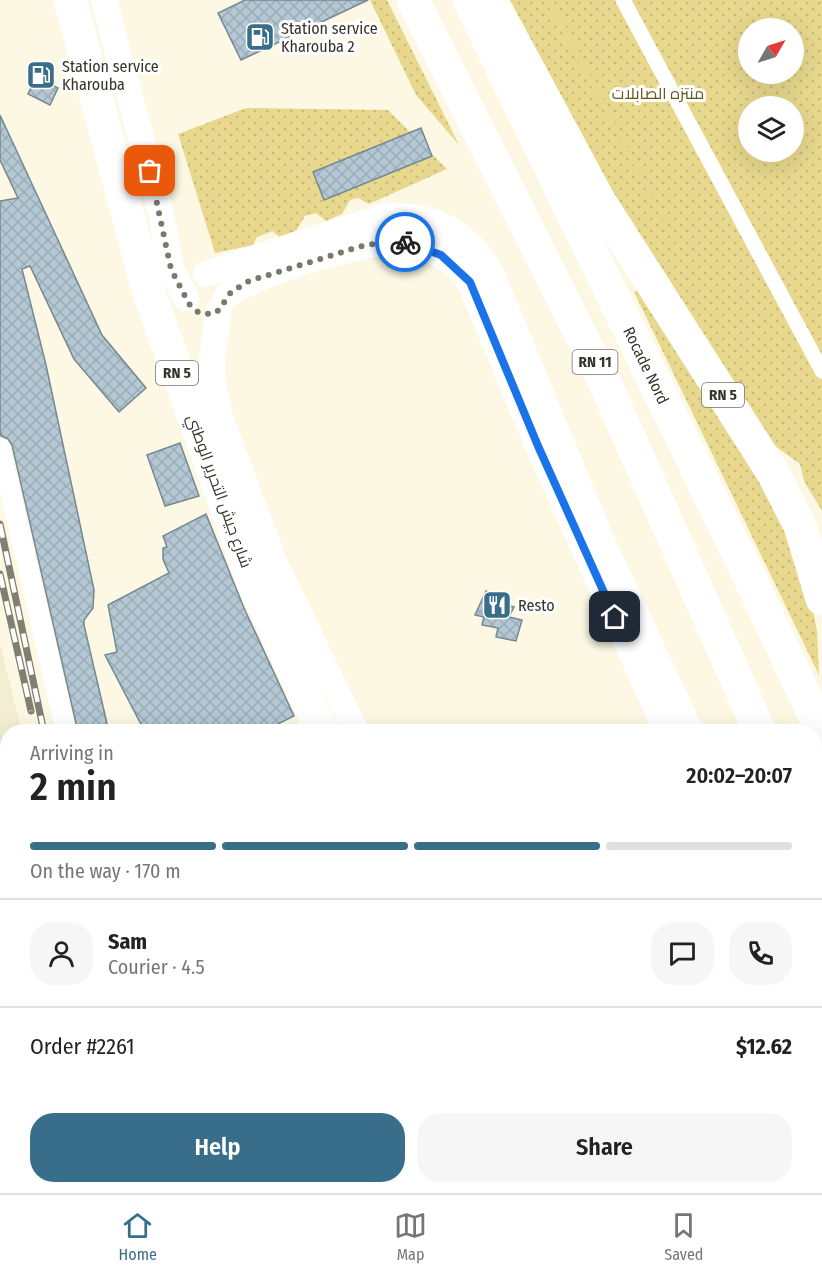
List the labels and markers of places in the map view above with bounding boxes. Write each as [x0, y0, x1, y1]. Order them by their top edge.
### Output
place label: Station service Kharouba 2 [281, 19, 378, 56]
fuel station icon: Station service Kharouba 2 [244, 21, 276, 53]
place label: Station service Kharouba [62, 57, 159, 94]
fuel station icon: Station service Kharouba [25, 59, 57, 91]
pin [124, 145, 175, 196]
restaurant icon: Resto [481, 589, 513, 621]
pin [589, 591, 640, 642]
place label: Resto [518, 596, 555, 615]

